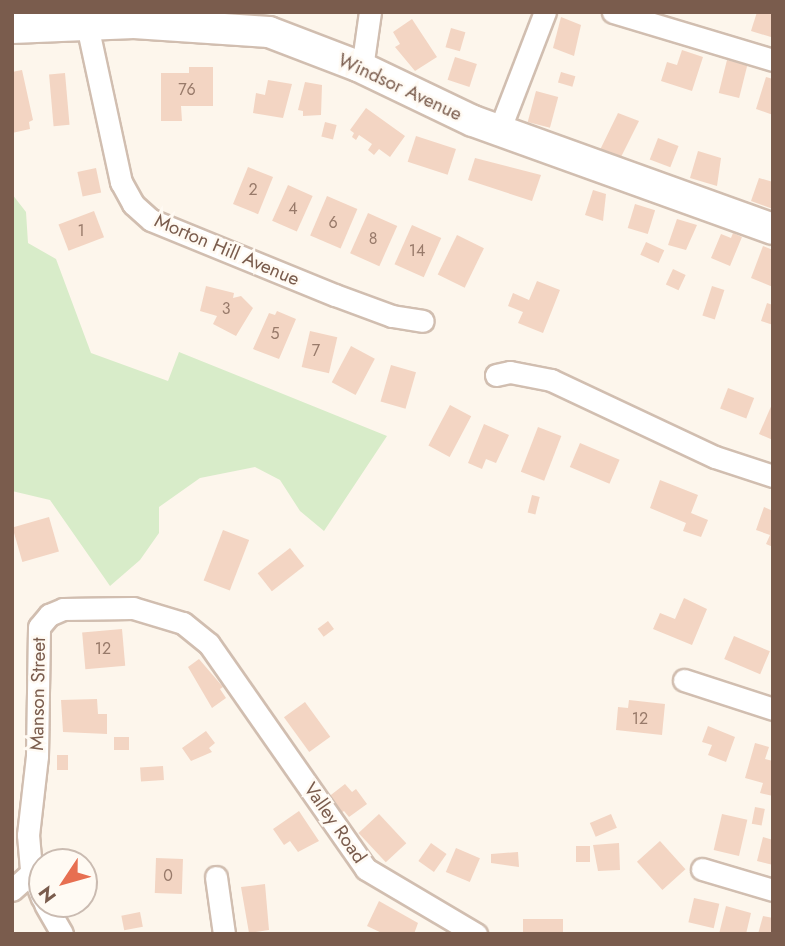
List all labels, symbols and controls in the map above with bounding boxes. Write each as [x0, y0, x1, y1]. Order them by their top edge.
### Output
street label: Windsor Avenue [334, 48, 466, 126]
house number: 76 [178, 80, 196, 100]
house number: 2 [248, 180, 258, 200]
house number: 4 [288, 199, 298, 219]
street label: Morton Hill Avenue [151, 209, 303, 291]
house number: 6 [328, 213, 338, 233]
house number: 1 [77, 221, 85, 241]
house number: 8 [369, 229, 377, 249]
house number: 14 [409, 241, 425, 261]
house number: 3 [222, 299, 230, 319]
house number: 5 [270, 324, 280, 344]
house number: 7 [312, 341, 320, 361]
street label: Manson Street [26, 637, 50, 751]
house number: 12 [95, 639, 111, 659]
house number: 12 [632, 709, 648, 729]
street label: Valley Road [299, 778, 371, 868]
north arrow [28, 848, 98, 918]
house number: 0 [163, 866, 173, 886]
text: N [32, 880, 63, 909]

